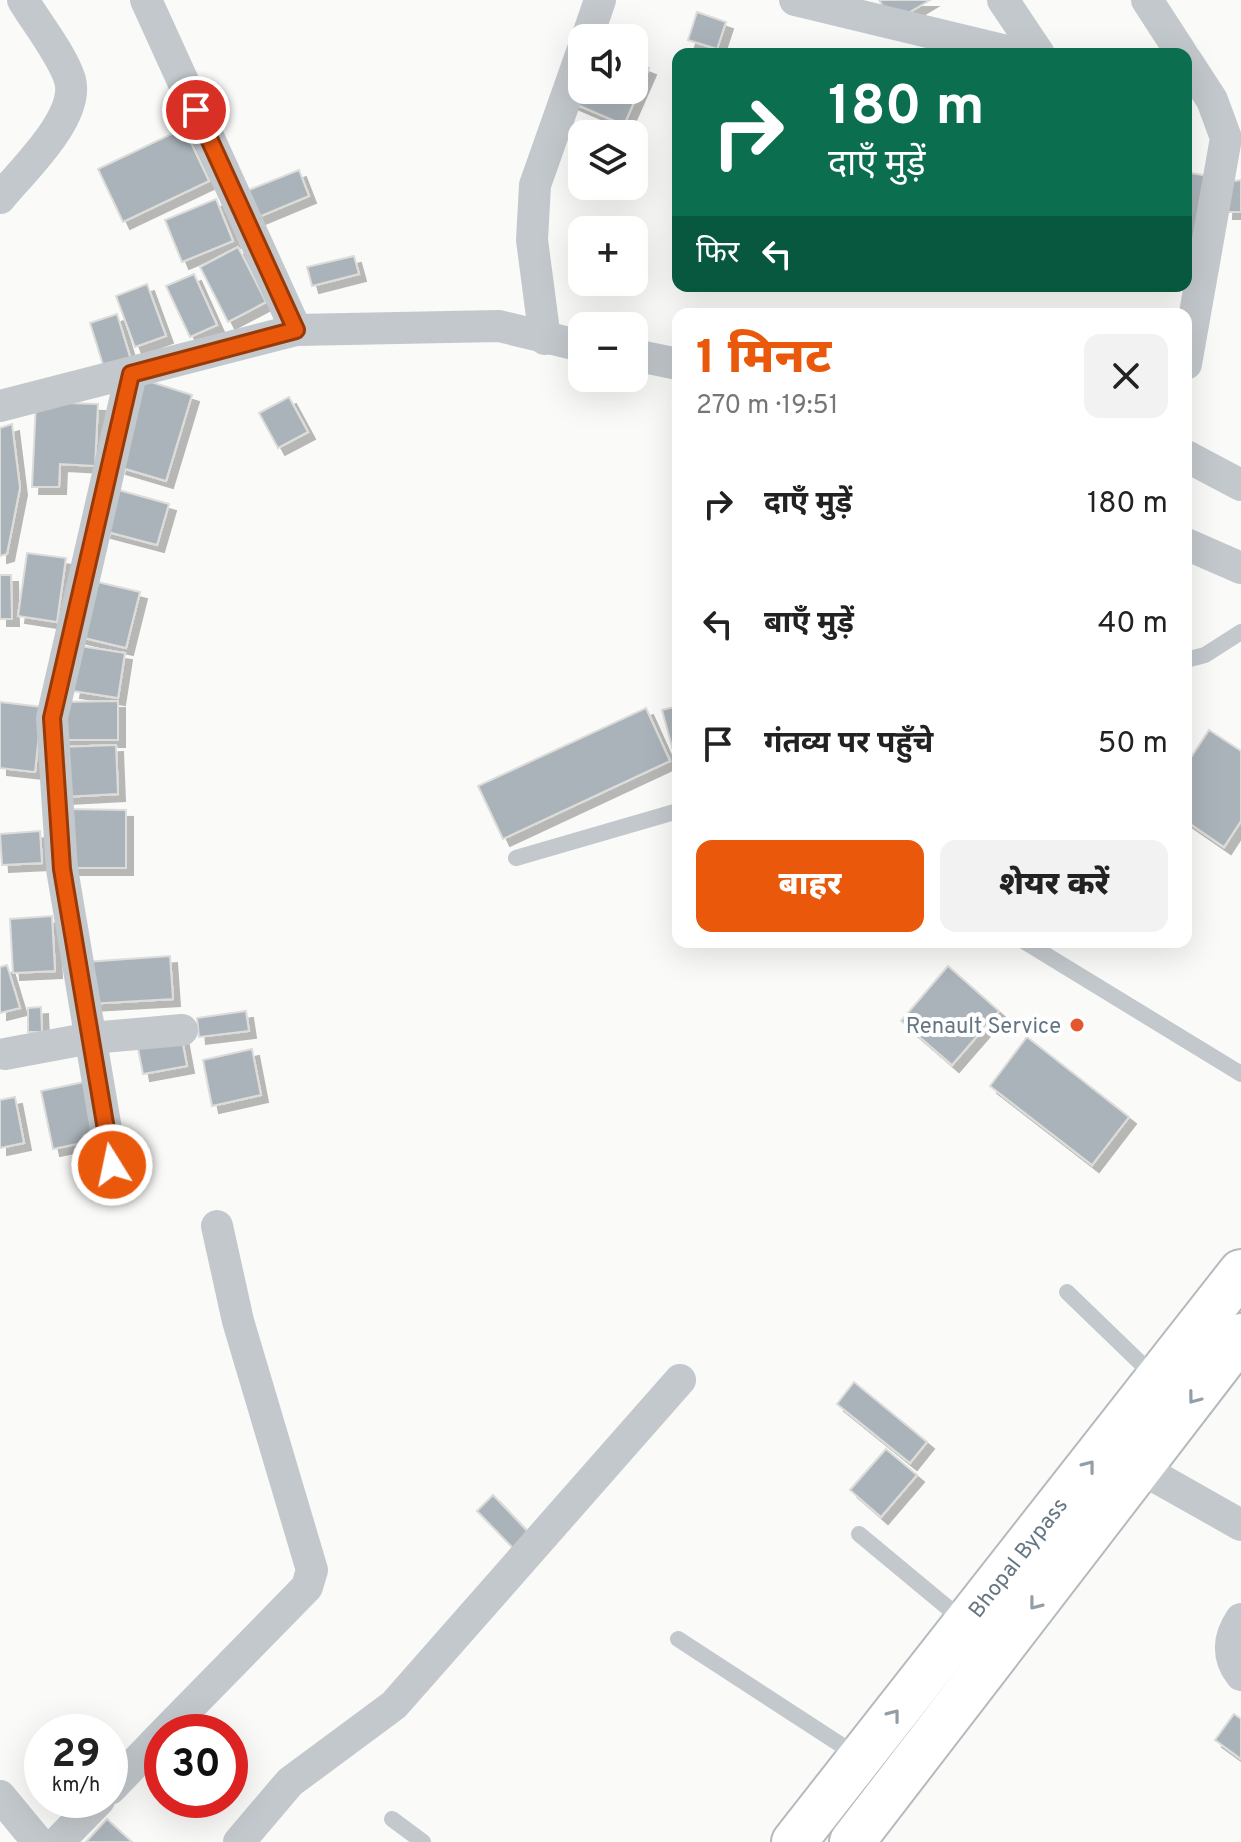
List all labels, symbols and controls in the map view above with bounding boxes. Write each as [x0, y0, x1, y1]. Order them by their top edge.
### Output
map controls [568, 24, 648, 392]
button: sound [568, 24, 648, 104]
text: 180 m [828, 74, 985, 144]
pin [162, 76, 230, 144]
icon: right [696, 80, 800, 184]
icon: arrive [174, 88, 218, 132]
button: layers [568, 120, 648, 200]
text: दाएँ मुड़ें [828, 143, 926, 189]
button: + [568, 216, 648, 296]
icon: left [755, 232, 799, 276]
text: फिर [696, 236, 739, 273]
button: − [568, 312, 648, 392]
text: 1 मिनट [696, 330, 831, 390]
button: close [1084, 334, 1168, 418]
text: 270 m · 19:51 [696, 390, 838, 423]
icon: right [696, 482, 740, 526]
text: दाएँ मुड़ें [764, 486, 852, 523]
text: 180 m [1087, 486, 1168, 523]
icon: left [696, 602, 740, 646]
text: बाएँ मुड़ें [764, 606, 854, 643]
text: 40 m [1098, 606, 1168, 643]
icon: arrive [696, 722, 740, 766]
text: गंतव्य पर पहुँचे [764, 726, 933, 763]
text: 50 m [1098, 726, 1168, 763]
button: बाहर [696, 840, 924, 932]
button: शेयर करें [940, 840, 1168, 932]
place label: Renault Service [906, 1014, 1061, 1041]
marker: Renault Service [1068, 1016, 1086, 1034]
position arrow [70, 1123, 154, 1207]
one-way arrow [1189, 1389, 1203, 1404]
one-way arrow [1079, 1461, 1094, 1475]
street label: Bhopal Bypass [964, 1493, 1075, 1624]
one-way arrow [1031, 1596, 1045, 1610]
one-way arrow [885, 1709, 899, 1724]
speed limit sign: 30 [144, 1714, 248, 1818]
text: 29 [51, 1731, 101, 1781]
text: km/h [52, 1773, 100, 1799]

